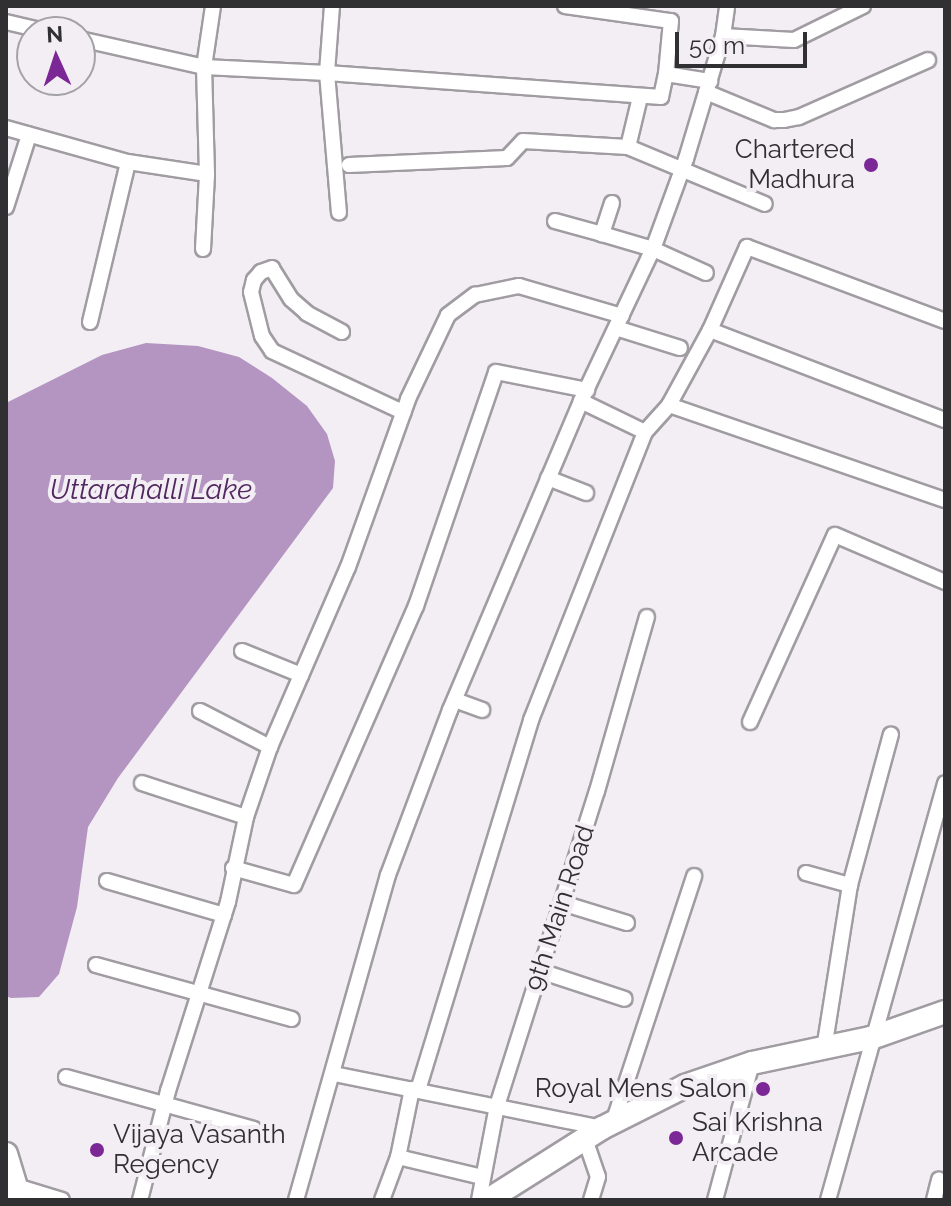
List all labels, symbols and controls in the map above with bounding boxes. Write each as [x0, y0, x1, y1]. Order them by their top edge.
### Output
north arrow [16, 16, 96, 96]
scale bar [679, 16, 811, 66]
text: N [46, 21, 64, 47]
text: 50 m [689, 31, 745, 60]
place label: Chartered Madhura [735, 134, 855, 196]
marker: Chartered Madhura [862, 156, 880, 174]
water label: Uttarahalli Lake [50, 473, 252, 507]
street label: 9th Main Road [519, 821, 601, 995]
place label: Royal Mens Salon [534, 1073, 747, 1105]
marker: Royal Mens Salon [754, 1080, 772, 1098]
place label: Sai Krishna Arcade [692, 1107, 823, 1168]
place label: Vijaya Vasanth Regency [113, 1119, 287, 1180]
marker: Sai Krishna Arcade [667, 1129, 685, 1147]
marker: Vijaya Vasanth Regency [88, 1141, 106, 1159]

